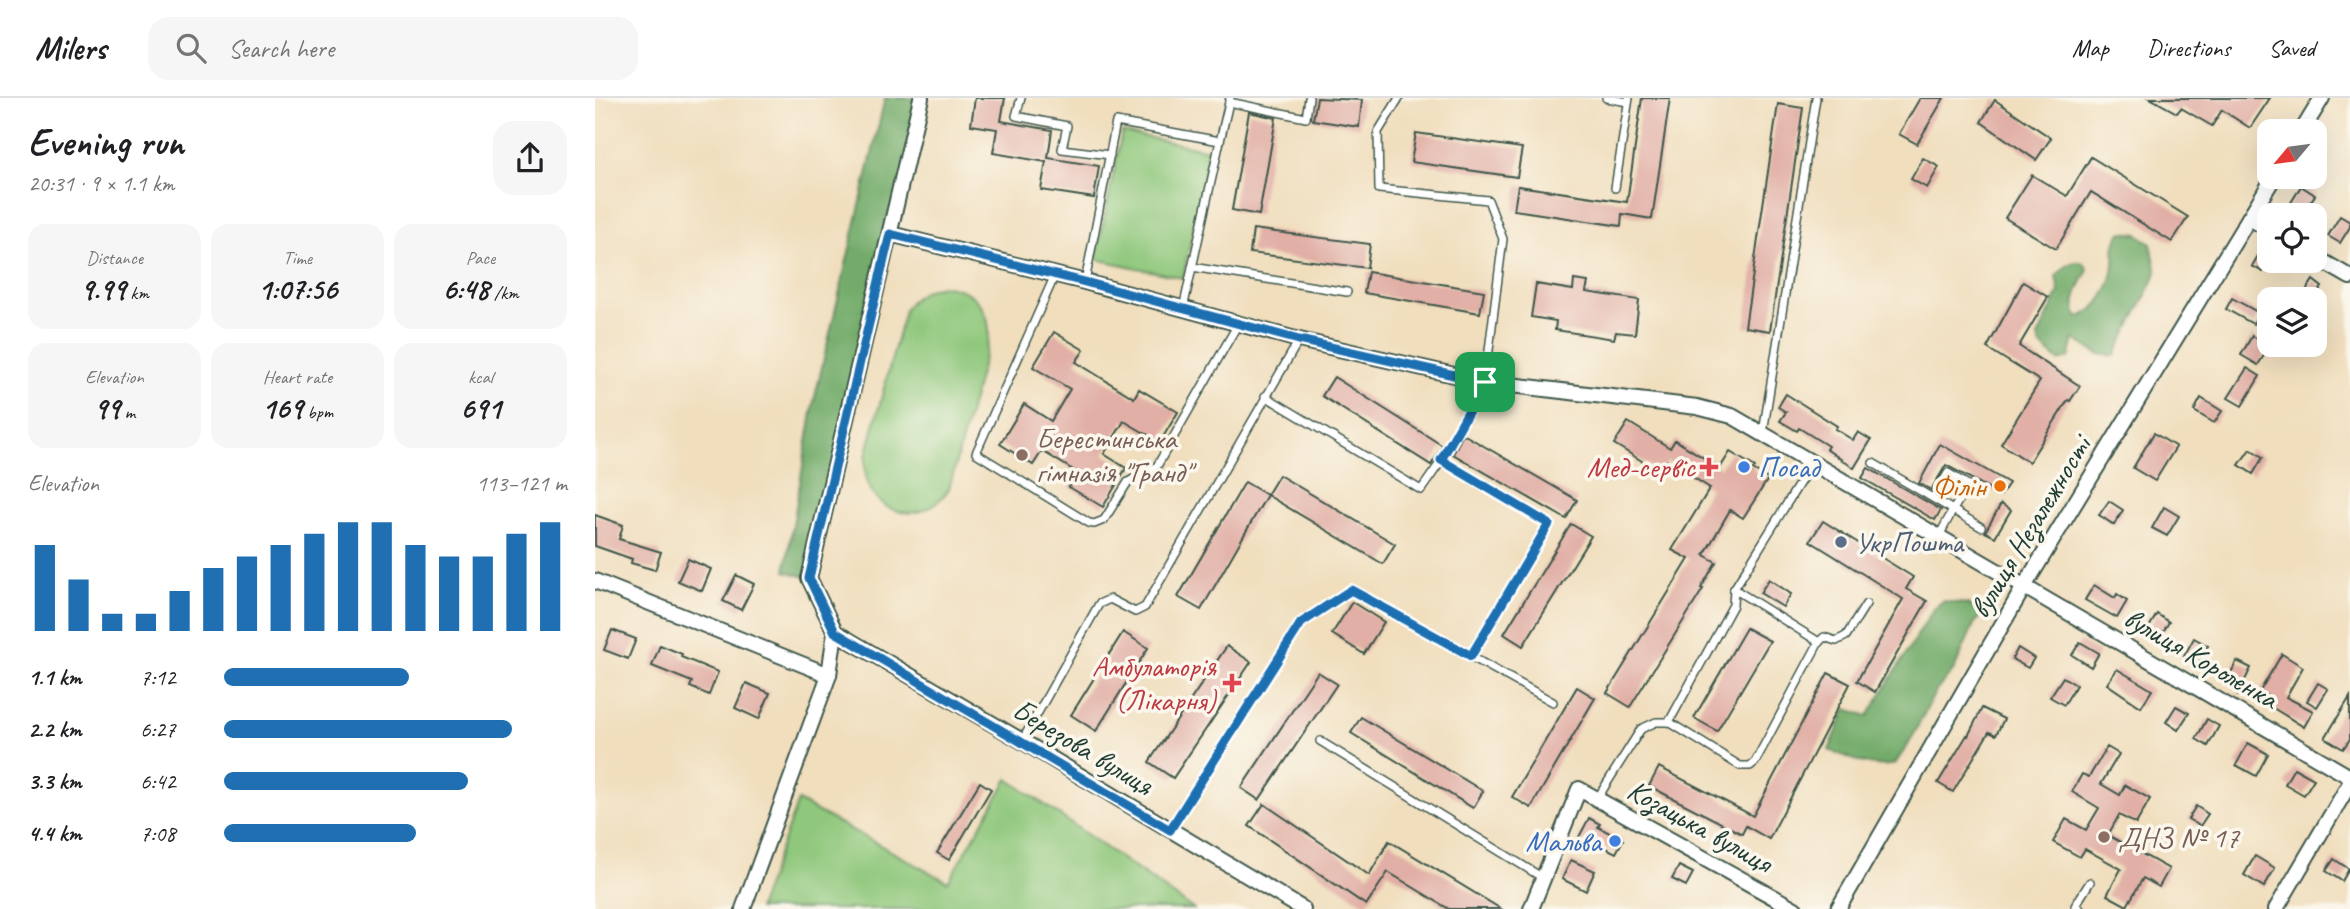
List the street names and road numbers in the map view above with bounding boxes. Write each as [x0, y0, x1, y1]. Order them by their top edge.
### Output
street label: вулиця Незалежності [1961, 426, 2101, 625]
street label: вулиця Короленка [2117, 599, 2286, 718]
street label: Березова вулиця [1006, 690, 1161, 804]
street label: Козацька вулиця [1621, 771, 1781, 883]

